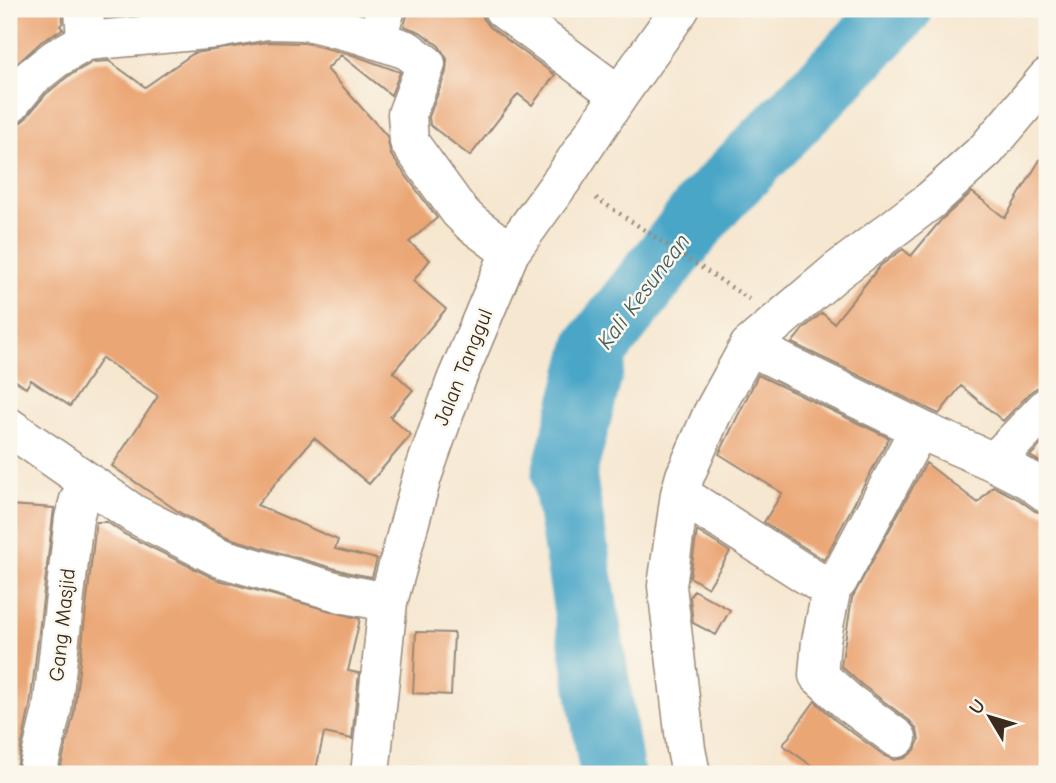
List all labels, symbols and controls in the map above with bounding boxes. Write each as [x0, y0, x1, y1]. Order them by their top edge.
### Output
water label: Kali Kesunean [591, 228, 696, 354]
street label: Jalan Tanggul [429, 305, 497, 429]
street label: Gang Masjid [44, 567, 80, 683]
north arrow [954, 682, 1024, 752]
text: U [965, 695, 990, 719]

